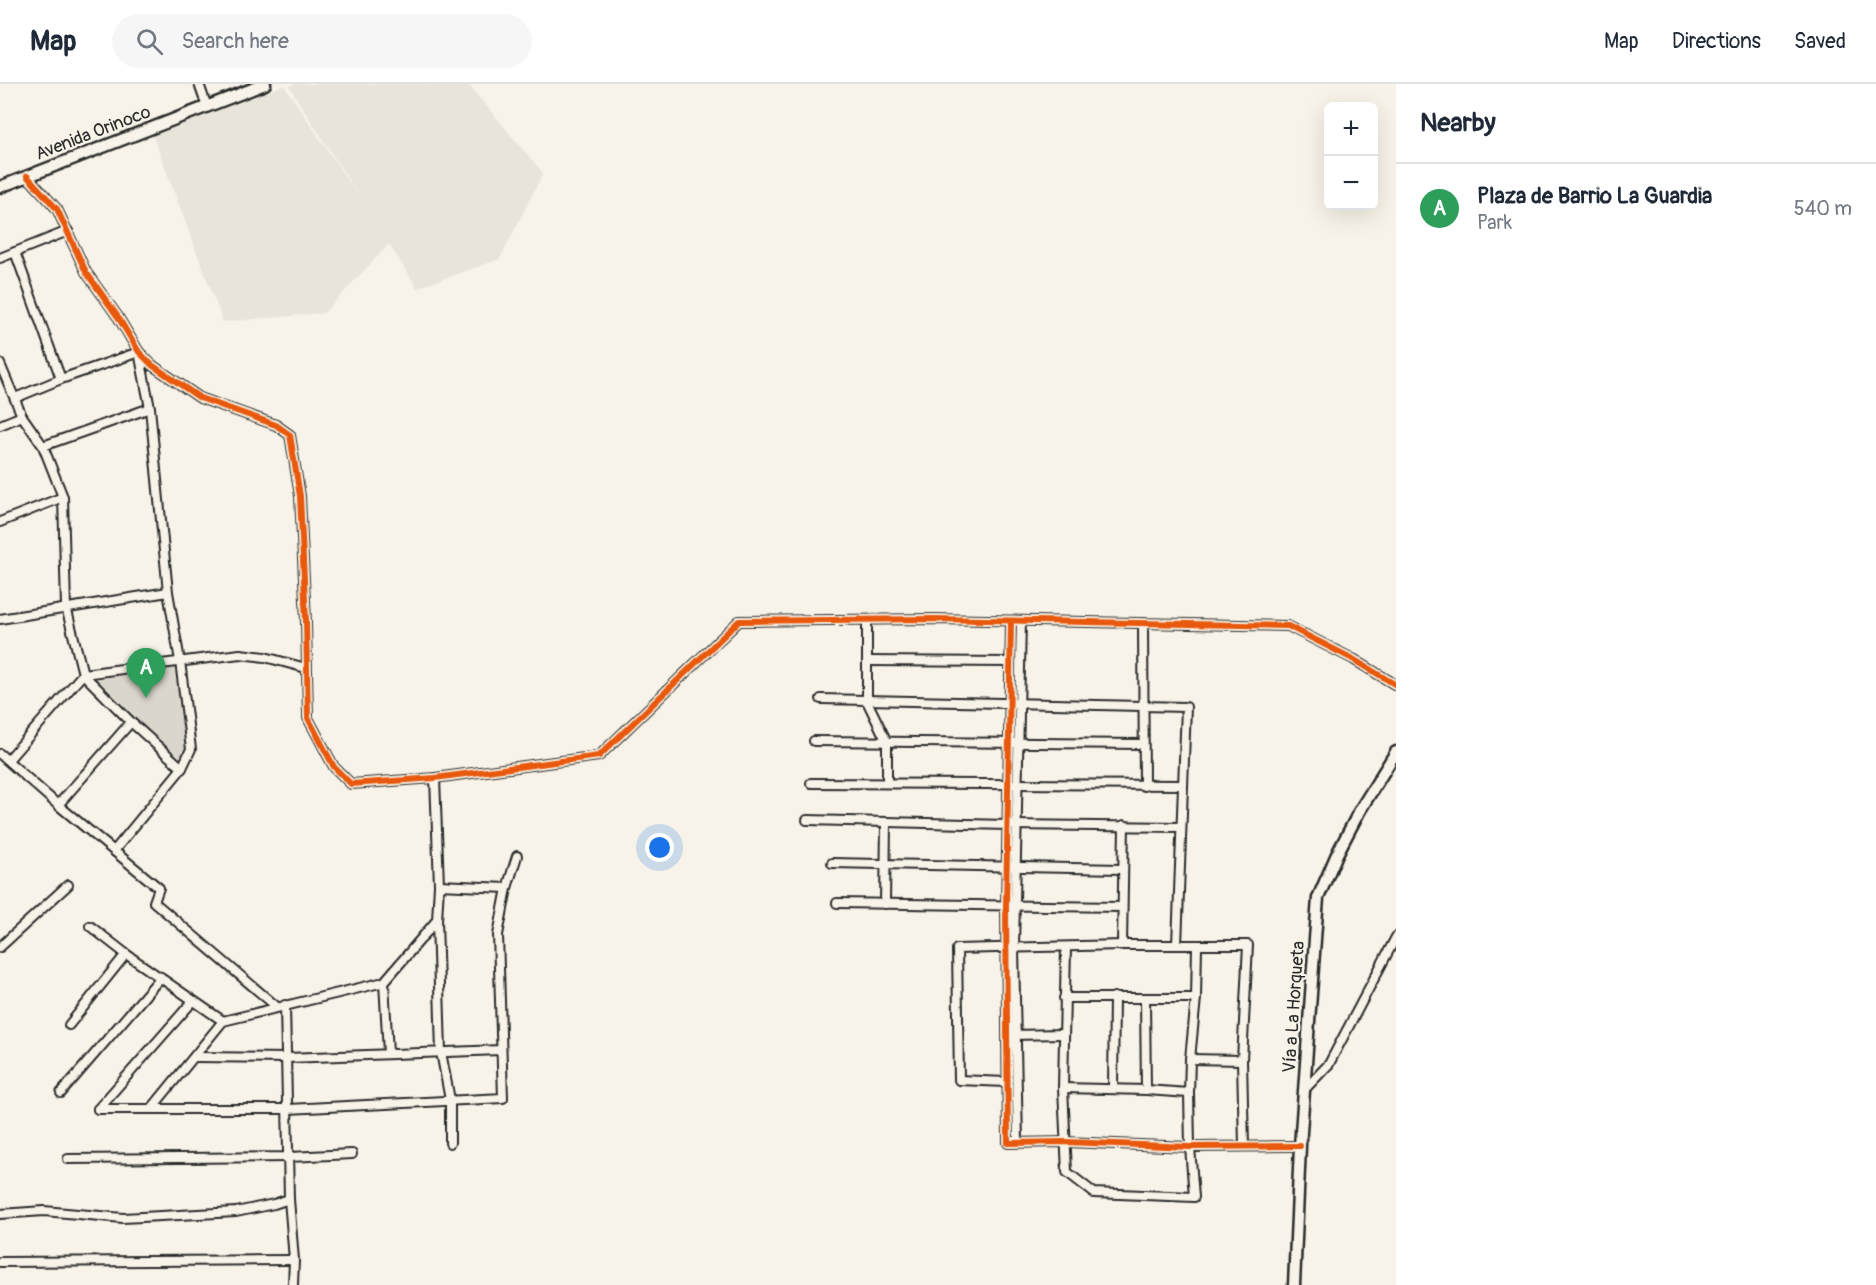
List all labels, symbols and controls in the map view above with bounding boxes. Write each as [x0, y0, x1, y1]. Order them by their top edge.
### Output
search box [112, 14, 532, 68]
text: Map [30, 24, 76, 59]
icon: search [133, 25, 166, 58]
text: Search here [181, 27, 289, 55]
text: Map [1604, 28, 1639, 55]
text: Directions [1672, 28, 1761, 55]
text: Saved [1794, 28, 1846, 55]
street label: Avenida Orinoco [32, 100, 154, 166]
map controls [1324, 102, 1378, 210]
button: + [1324, 102, 1378, 156]
text: Nearby [1420, 107, 1496, 139]
button: − [1324, 156, 1378, 210]
text: Plaza de Barrio La Guardia [1477, 182, 1712, 210]
text: A [1433, 196, 1446, 221]
text: 540 m [1794, 196, 1852, 221]
text: Park [1477, 210, 1512, 235]
pin: A [126, 648, 166, 698]
your location [645, 833, 674, 862]
street label: Vía a La Horqueta [1278, 940, 1310, 1074]

